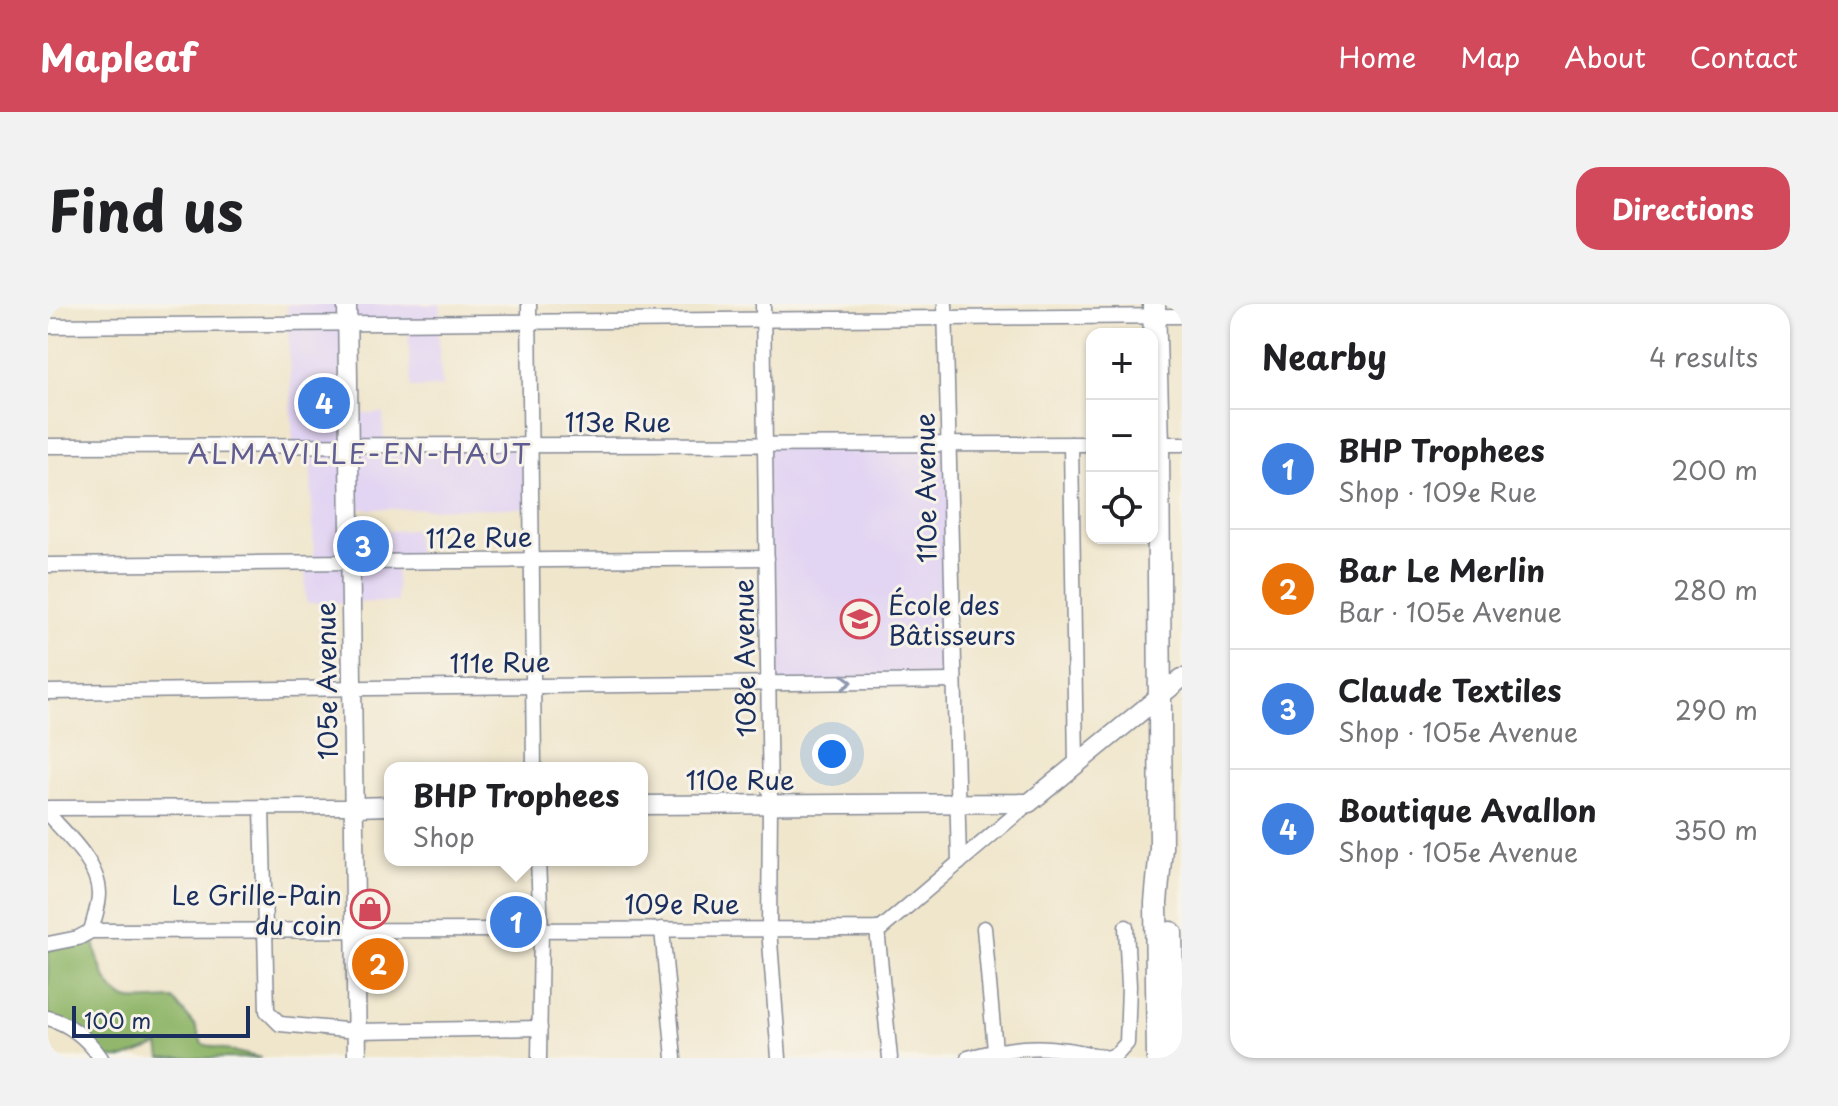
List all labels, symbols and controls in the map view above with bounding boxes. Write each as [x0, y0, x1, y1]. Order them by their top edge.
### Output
text: Mapleaf [40, 28, 197, 85]
text: Home [1338, 35, 1416, 78]
text: Map [1460, 35, 1520, 78]
text: About [1564, 35, 1646, 78]
text: Contact [1690, 35, 1798, 78]
text: Find us [48, 166, 244, 251]
button: Directions [1576, 167, 1790, 250]
map controls [1086, 328, 1158, 544]
button: + [1086, 328, 1158, 400]
text: Nearby [1262, 330, 1387, 382]
text: 4 results [1649, 337, 1758, 376]
pin: 4 [298, 373, 350, 433]
button: − [1086, 400, 1158, 472]
street label: 113e Rue [565, 402, 671, 441]
street label: 110e Avenue [904, 412, 946, 564]
text: BHP Trophees [1338, 427, 1545, 472]
district label: ALMAVILLE-EN-HAUT [188, 431, 532, 474]
text: 1 [1282, 450, 1294, 489]
text: 200 m [1671, 450, 1758, 489]
button: locate [1086, 472, 1158, 544]
text: Shop · 109e Rue [1338, 472, 1537, 511]
pin: 3 [337, 516, 389, 576]
street label: 112e Rue [425, 517, 533, 557]
text: Bar Le Merlin [1338, 547, 1545, 592]
text: 2 [1279, 570, 1297, 609]
text: 280 m [1673, 570, 1758, 609]
street label: 108e Avenue [723, 578, 765, 738]
place label: École des Bâtisseurs [888, 585, 1016, 654]
text: Bar · 105e Avenue [1338, 592, 1562, 631]
school or university icon: École des Bâtisseurs [839, 598, 881, 640]
street label: 105e Avenue [305, 602, 347, 760]
street label: 111e Rue [449, 642, 551, 682]
text: Claude Textiles [1338, 667, 1562, 712]
one-way arrow [841, 673, 854, 691]
text: 3 [1279, 690, 1297, 729]
text: 290 m [1675, 690, 1758, 729]
text: Shop · 105e Avenue [1338, 712, 1578, 751]
your location [812, 734, 852, 774]
street label: 110e Rue [685, 760, 795, 799]
popup [384, 762, 648, 866]
text: BHP Trophees [413, 772, 619, 817]
text: Boutique Avallon [1338, 787, 1596, 832]
text: 4 [1279, 810, 1297, 849]
text: 350 m [1674, 810, 1758, 849]
text: Shop [413, 817, 475, 856]
text: Shop · 105e Avenue [1338, 832, 1578, 871]
place label: Le Grille-Pain du coin [172, 875, 342, 944]
street label: 109e Rue [624, 884, 740, 923]
shop icon: Le Grille-Pain du coin [349, 888, 391, 930]
pin: 1 [490, 892, 542, 952]
pin: 2 [352, 934, 404, 994]
scale bar [72, 1002, 250, 1038]
text: 100 m [84, 1003, 151, 1036]

